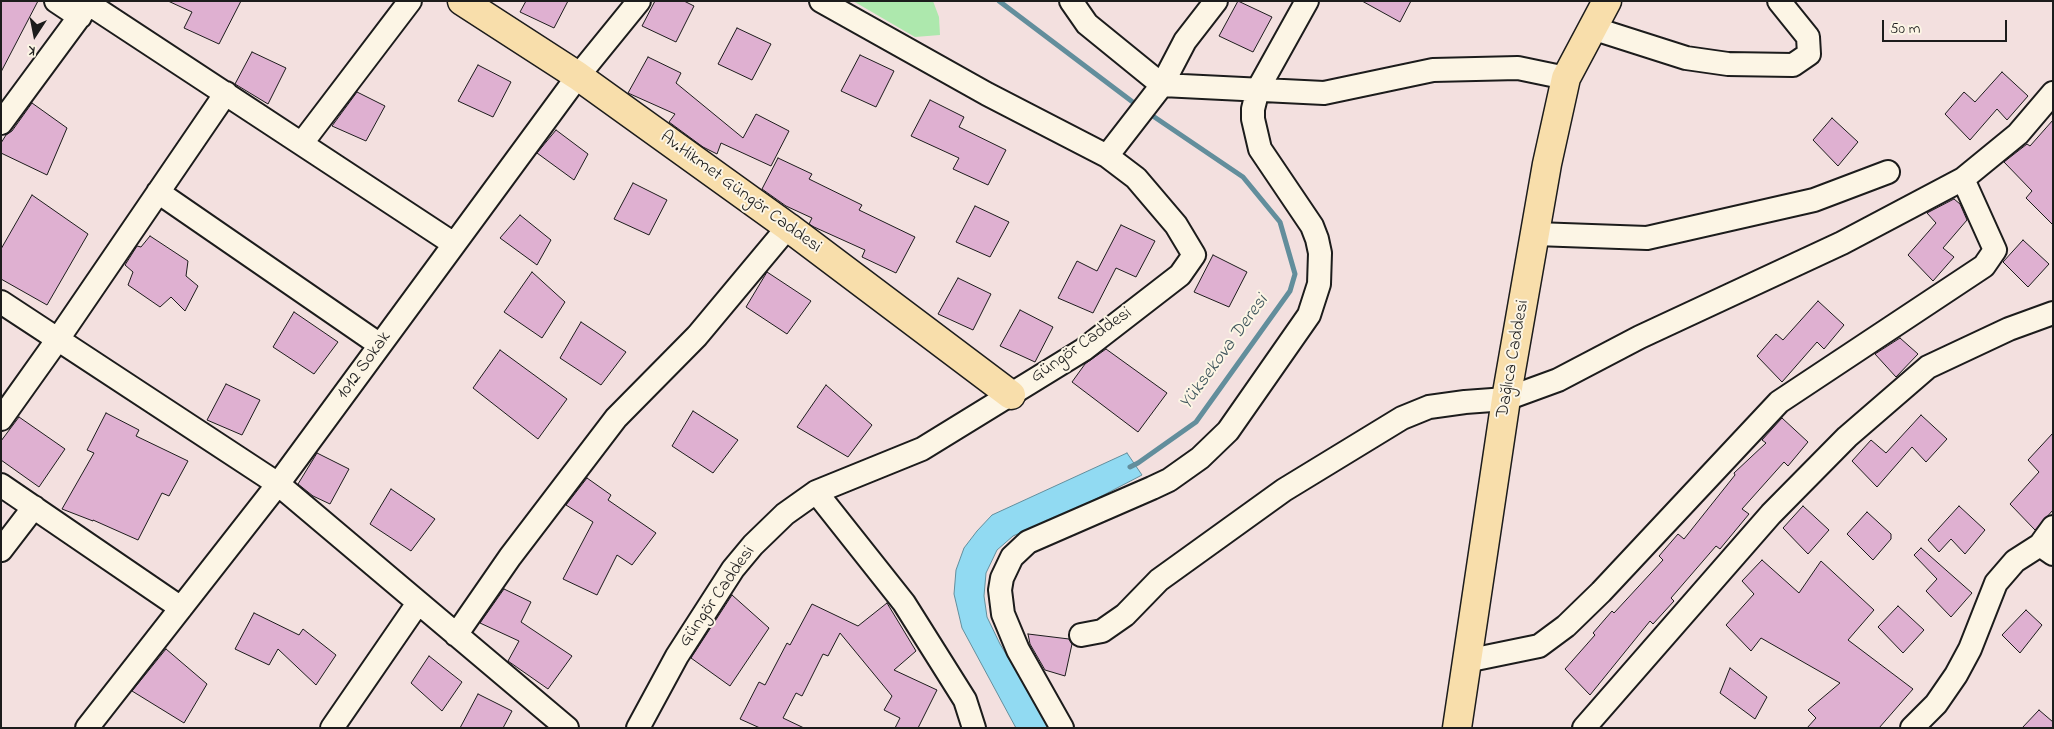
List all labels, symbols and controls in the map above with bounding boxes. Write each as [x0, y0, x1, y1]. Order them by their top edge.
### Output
north arrow [10, 10, 60, 60]
scale bar [1884, 10, 2009, 42]
text: 50 m [1890, 18, 1920, 40]
text: K [27, 39, 37, 61]
street label: Av.Hikmet Güngör Caddesi [655, 127, 825, 259]
water label: Yüksekova Deresi [1176, 291, 1274, 415]
street label: Dağlıca Caddesi [1493, 298, 1535, 420]
street label: Güngör Caddesi [1027, 303, 1137, 389]
street label: 1012 Sokak [333, 328, 397, 404]
street label: Güngör Caddesi [675, 542, 761, 652]

